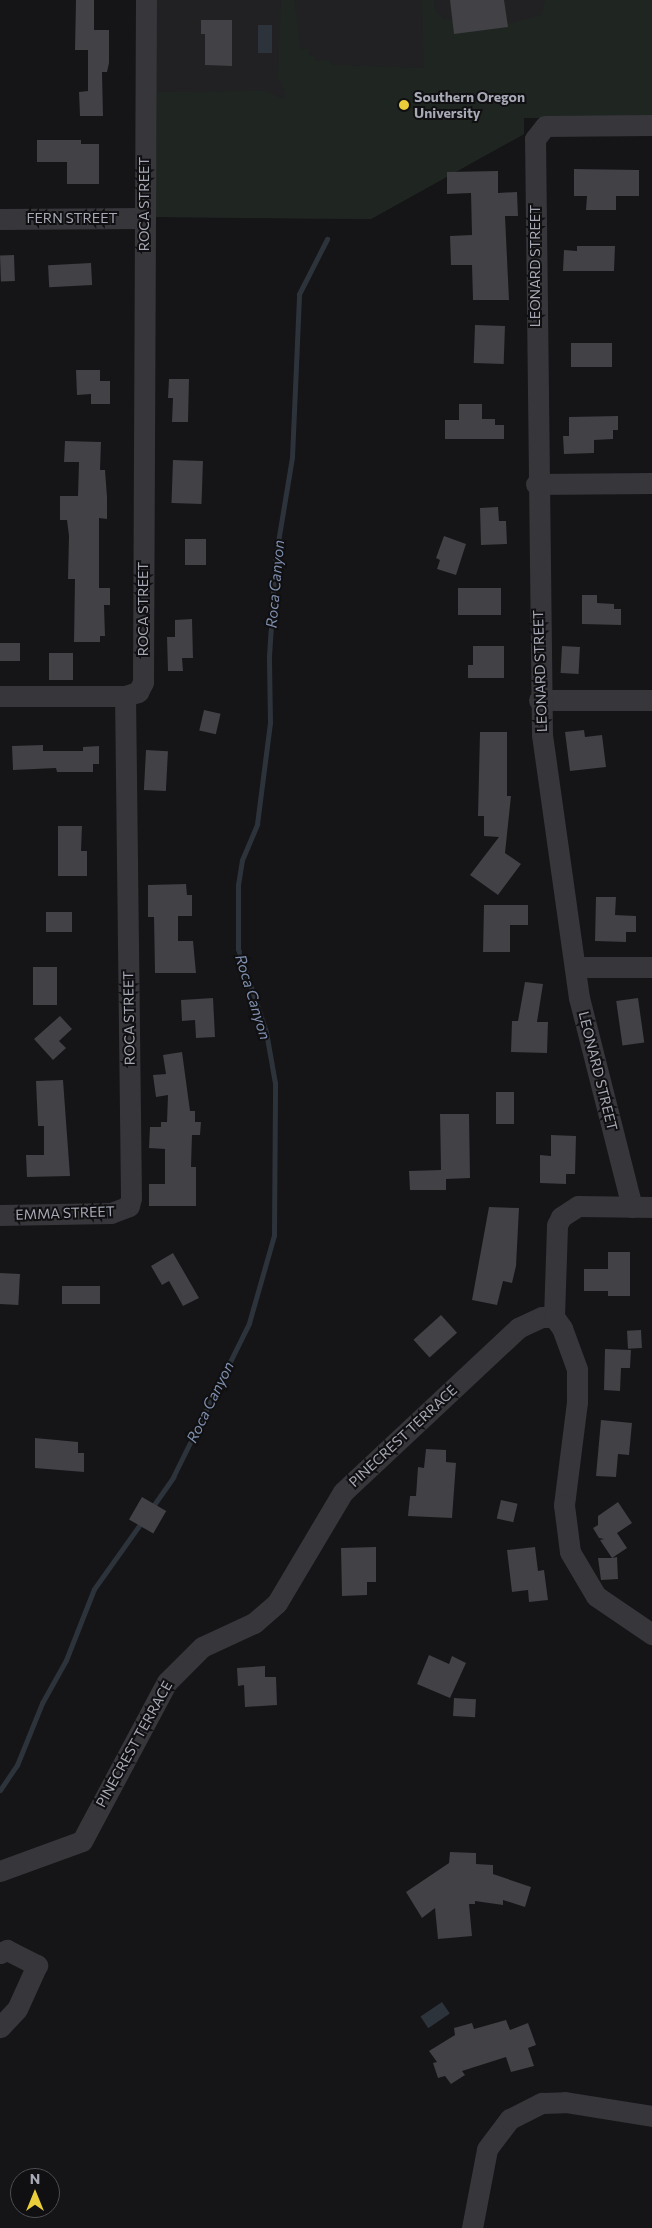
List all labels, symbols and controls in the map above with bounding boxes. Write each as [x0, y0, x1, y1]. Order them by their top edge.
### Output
place label: Southern Oregon University [414, 89, 525, 121]
marker: Southern Oregon University [398, 99, 410, 111]
street label: ROCA STREET [136, 157, 152, 251]
street label: LEONARD STREET [527, 205, 543, 327]
street label: FERN STREET [27, 210, 117, 226]
water label: Roca Canyon [262, 539, 288, 629]
street label: ROCA STREET [135, 562, 151, 656]
street label: LEONARD STREET [529, 610, 551, 732]
water label: Roca Canyon [231, 952, 275, 1042]
street label: ROCA STREET [120, 971, 138, 1065]
street label: LEONARD STREET [575, 1010, 621, 1132]
street label: EMMA STREET [15, 1203, 115, 1223]
water label: Roca Canyon [183, 1358, 237, 1446]
street label: PINECREST TERRACE [345, 1382, 461, 1490]
street label: PINECREST TERRACE [92, 1678, 176, 1810]
north arrow [10, 2168, 60, 2218]
text: N [30, 2170, 40, 2187]

